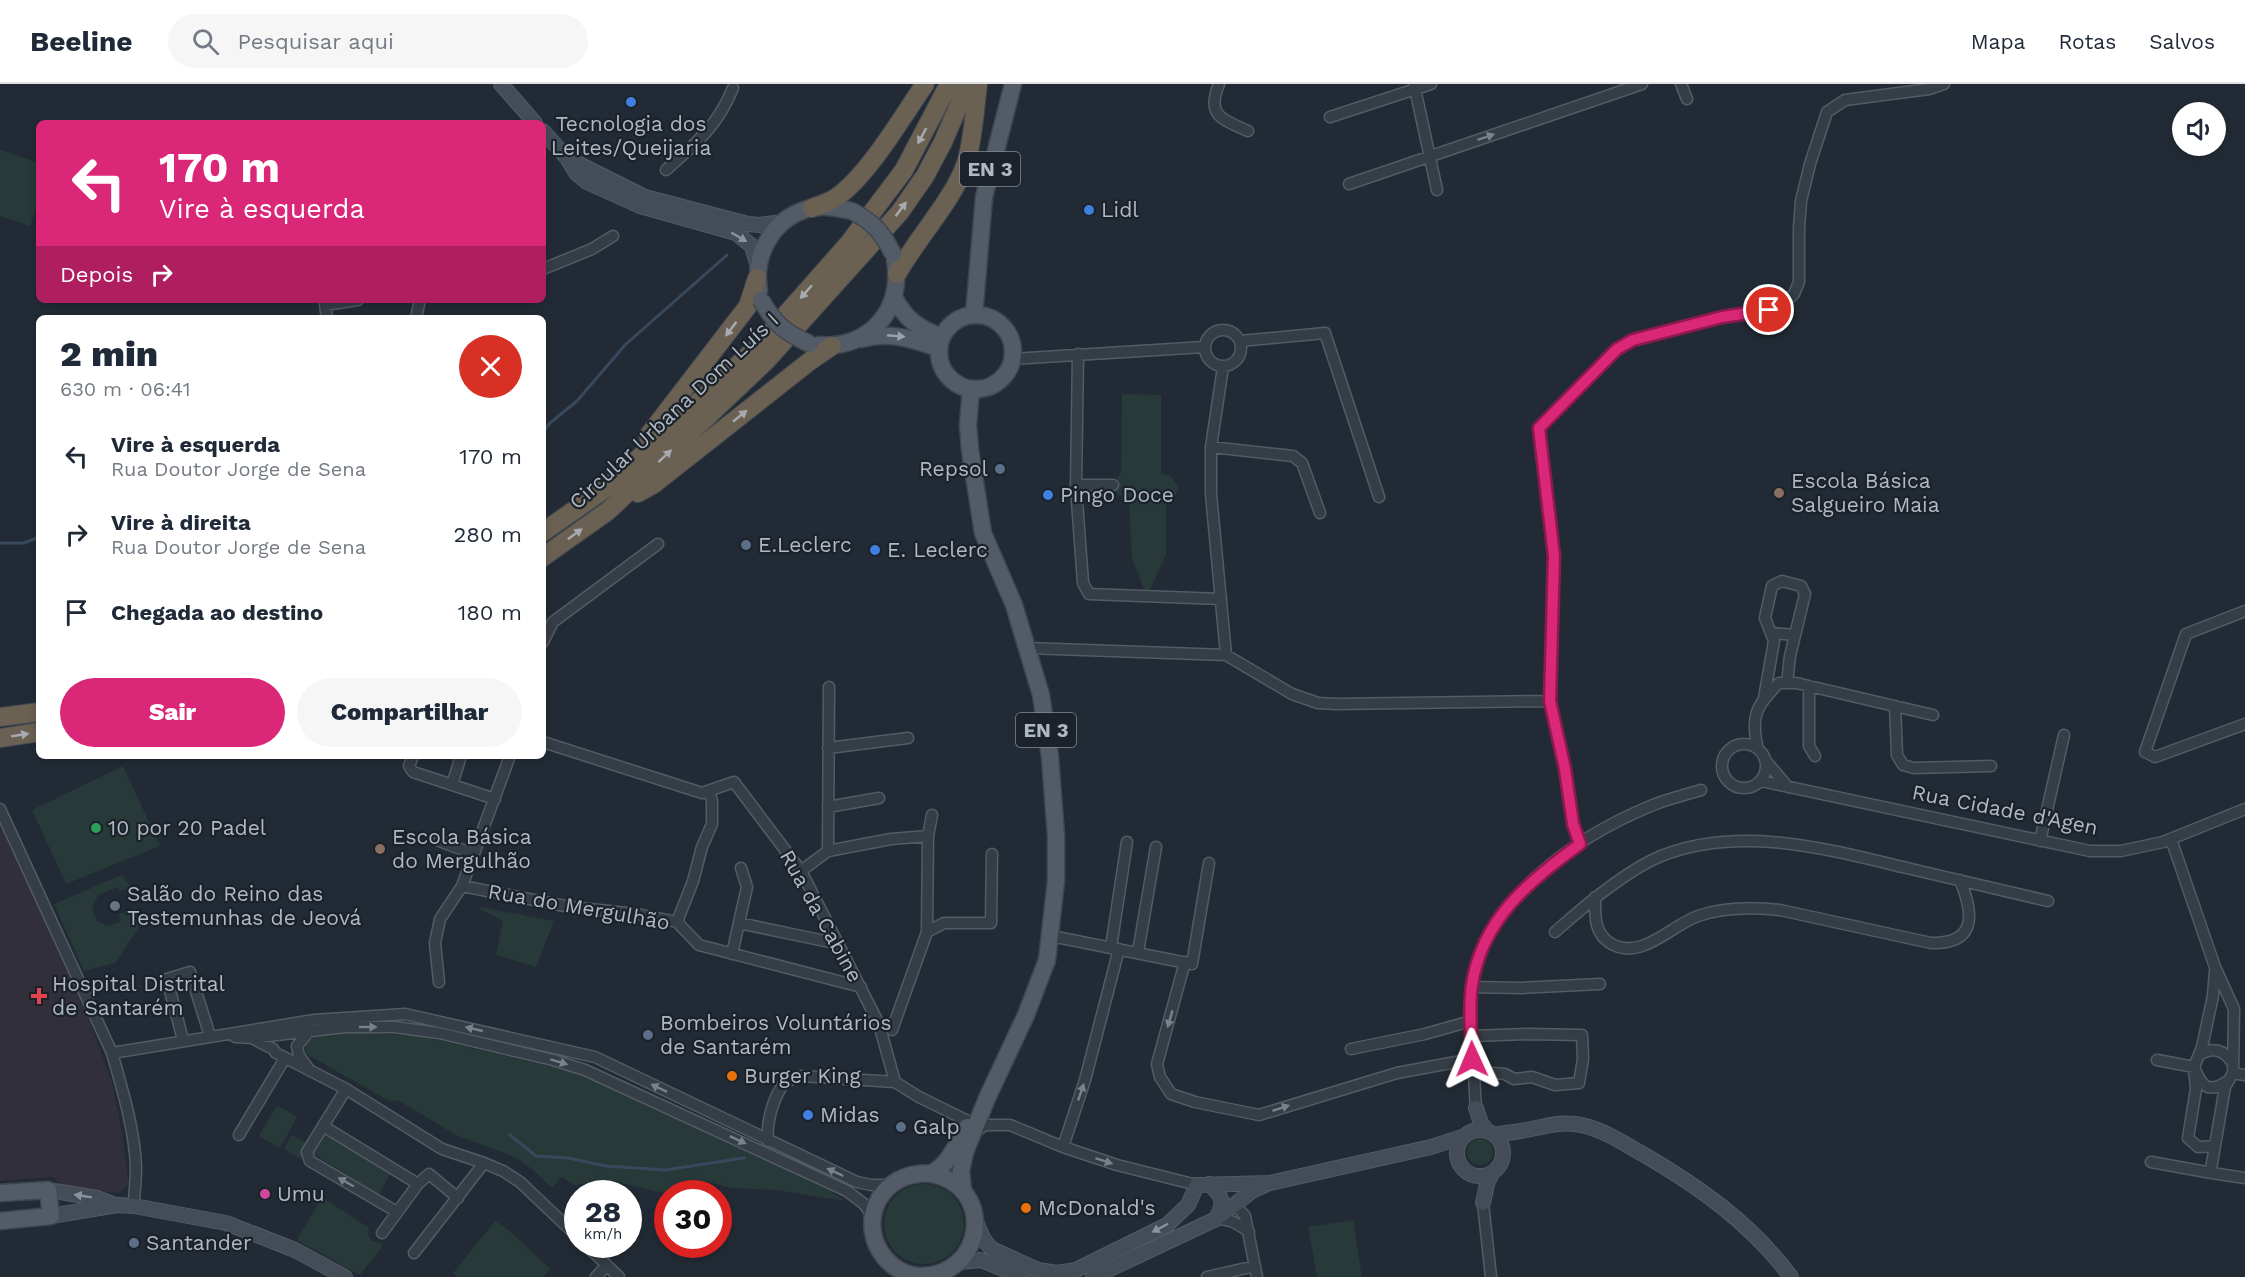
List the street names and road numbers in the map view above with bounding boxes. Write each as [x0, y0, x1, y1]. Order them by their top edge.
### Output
road number: EN 3 [960, 152, 1020, 186]
street label: Circular Urbana Dom Luís I [564, 307, 783, 514]
road number: EN 3 [1016, 713, 1076, 747]
street label: Rua Cidade d'Agen [1910, 779, 2100, 840]
street label: Rua da Cabine [775, 845, 868, 986]
street label: Rua do Mergulhão [486, 878, 672, 935]

